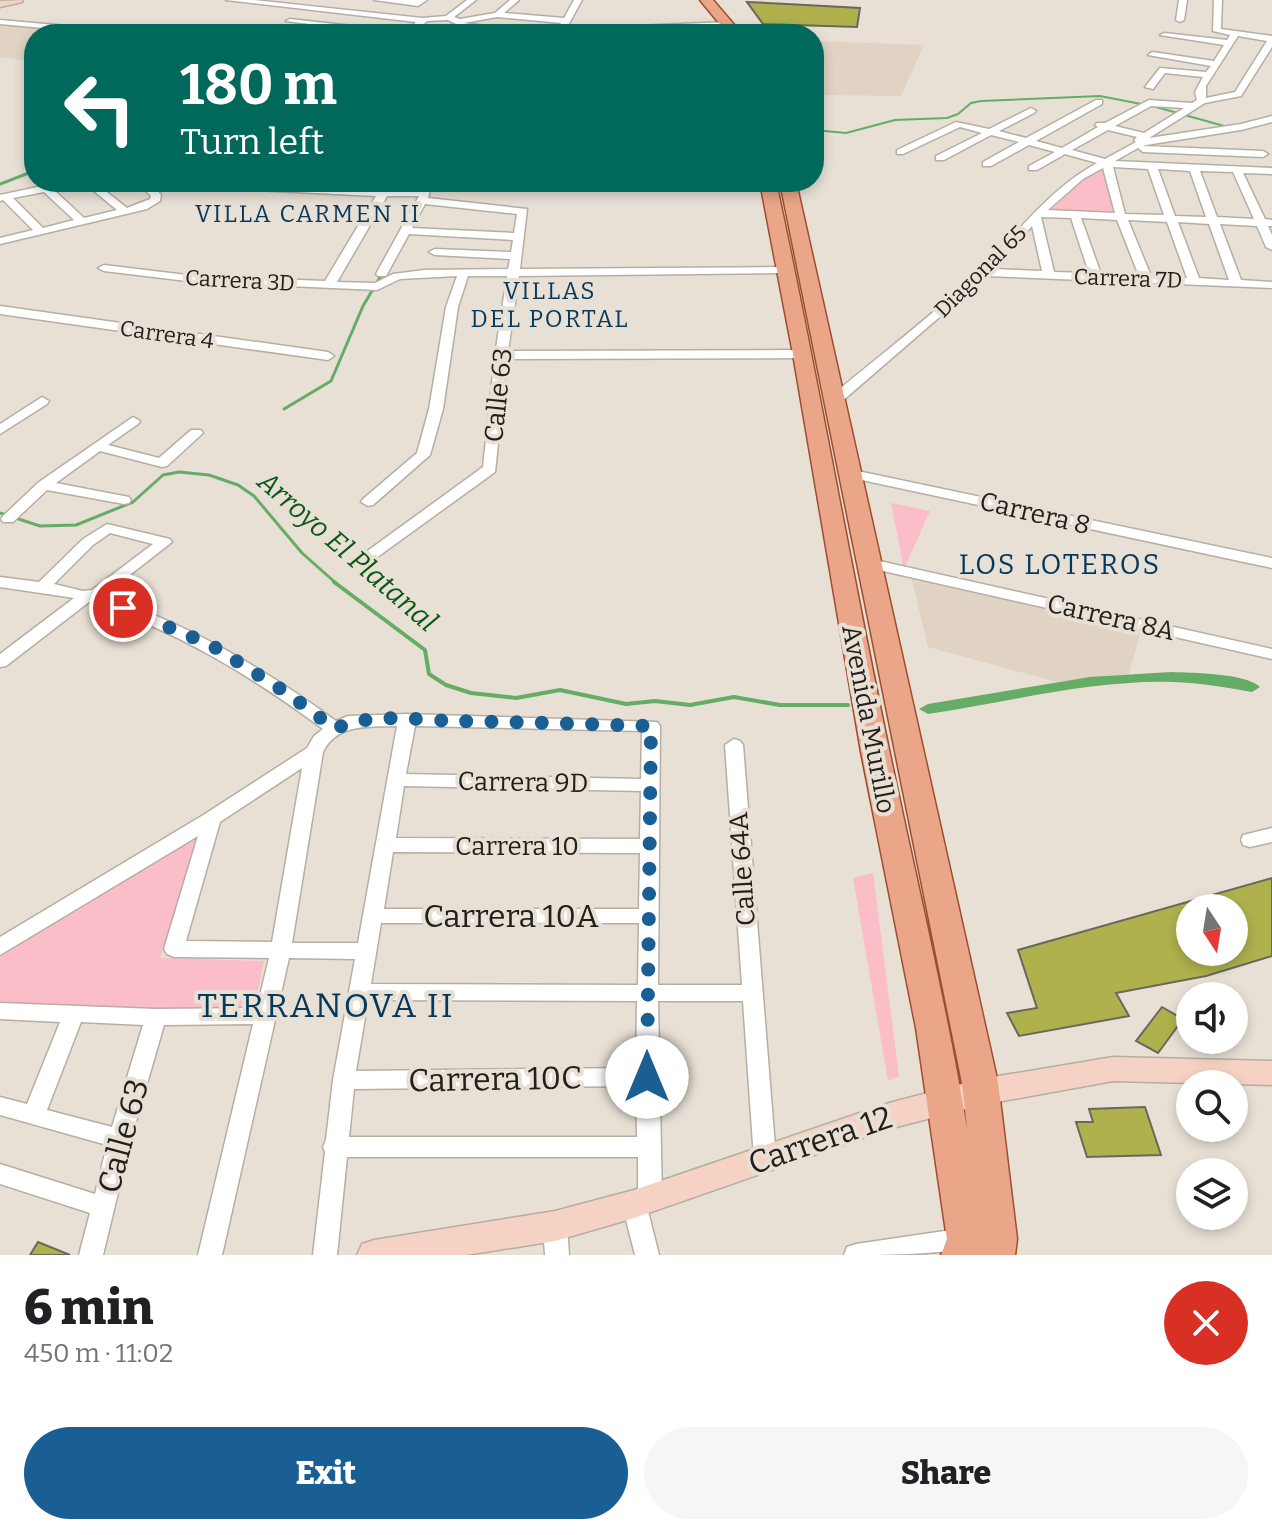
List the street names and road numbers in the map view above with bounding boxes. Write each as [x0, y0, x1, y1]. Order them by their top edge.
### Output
street label: Diagonal 65 [929, 220, 1032, 323]
street label: Carrera 7D [1073, 263, 1183, 294]
street label: Carrera 3D [185, 264, 295, 297]
street label: Carrera 4 [118, 315, 216, 354]
street label: Calle 63 [478, 346, 519, 444]
street label: Carrera 8 [977, 486, 1093, 541]
street label: Carrera 8A [1044, 588, 1178, 647]
street label: Avenida Murillo [835, 622, 902, 816]
street label: Carrera 9D [457, 766, 589, 799]
street label: Calle 64A [723, 811, 762, 927]
street label: Carrera 10 [455, 831, 579, 862]
street label: Carrera 10A [423, 897, 599, 935]
street label: Carrera 10C [408, 1058, 582, 1100]
street label: Calle 63 [90, 1075, 156, 1197]
street label: Carrera 12 [743, 1098, 897, 1182]

